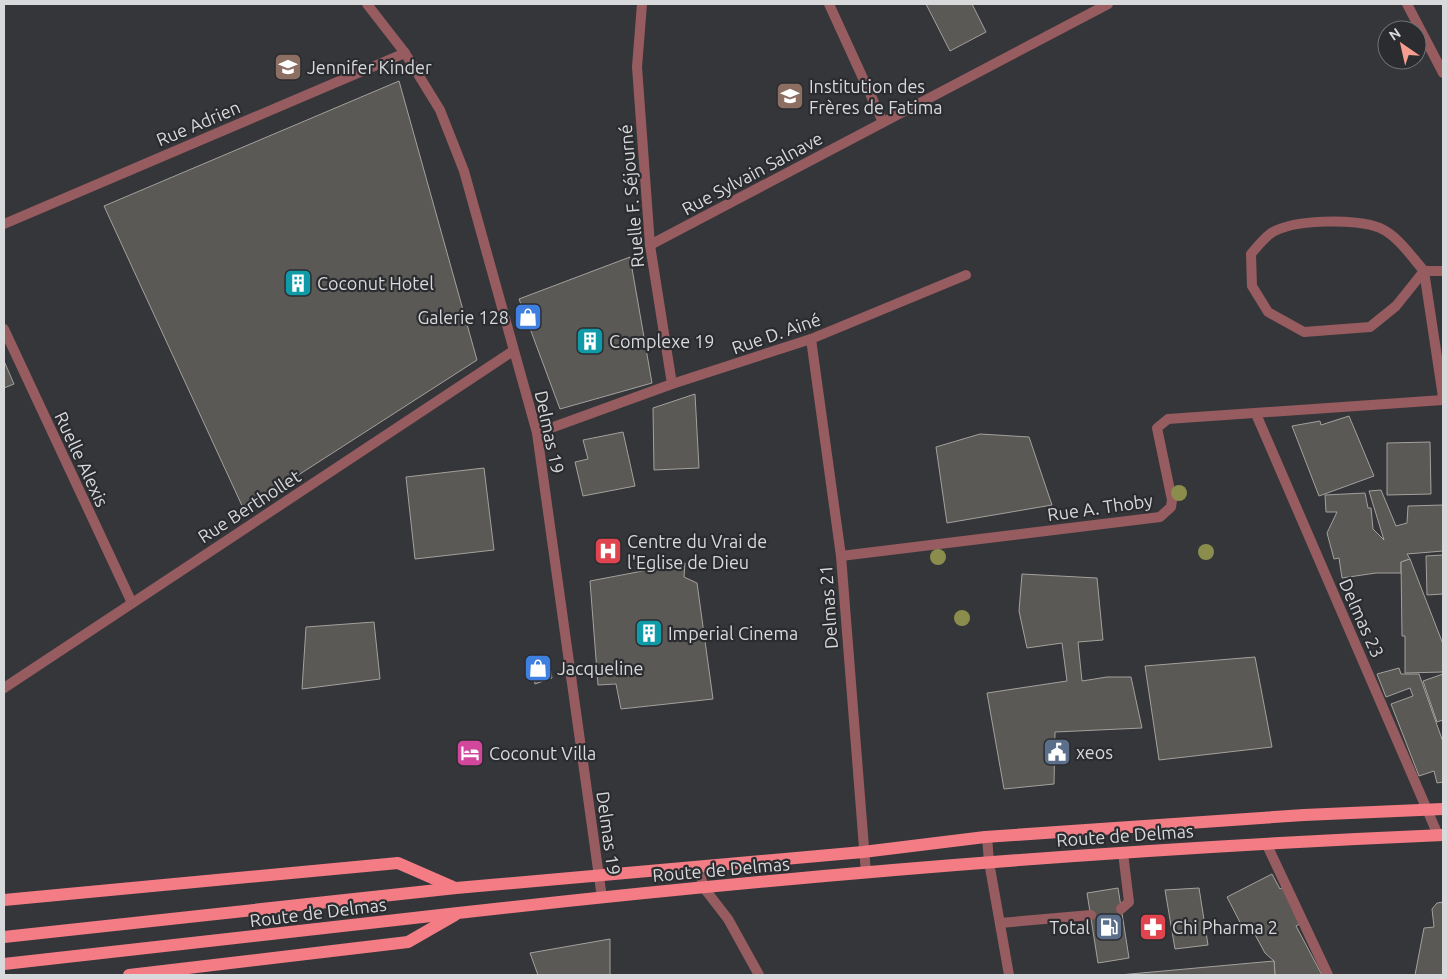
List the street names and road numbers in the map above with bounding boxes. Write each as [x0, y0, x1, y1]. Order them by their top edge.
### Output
street label: Rue Adrien [153, 96, 243, 150]
street label: Ruelle F. Séjourné [615, 124, 647, 268]
street label: Rue Sylvain Salnave [678, 127, 826, 219]
street label: Rue D. Ainé [729, 308, 823, 358]
street label: Delmas 19 [531, 389, 569, 475]
street label: Ruelle Alexis [51, 408, 113, 510]
street label: Rue Berthollet [194, 465, 304, 547]
street label: Rue A. Thoby [1046, 490, 1154, 524]
street label: Delmas 21 [815, 564, 841, 650]
street label: Delmas 23 [1336, 575, 1388, 661]
street label: Delmas 19 [593, 790, 625, 876]
street label: Route de Delmas [1056, 820, 1195, 850]
street label: Route de Delmas [652, 853, 791, 885]
street label: Route de Delmas [248, 894, 388, 930]

